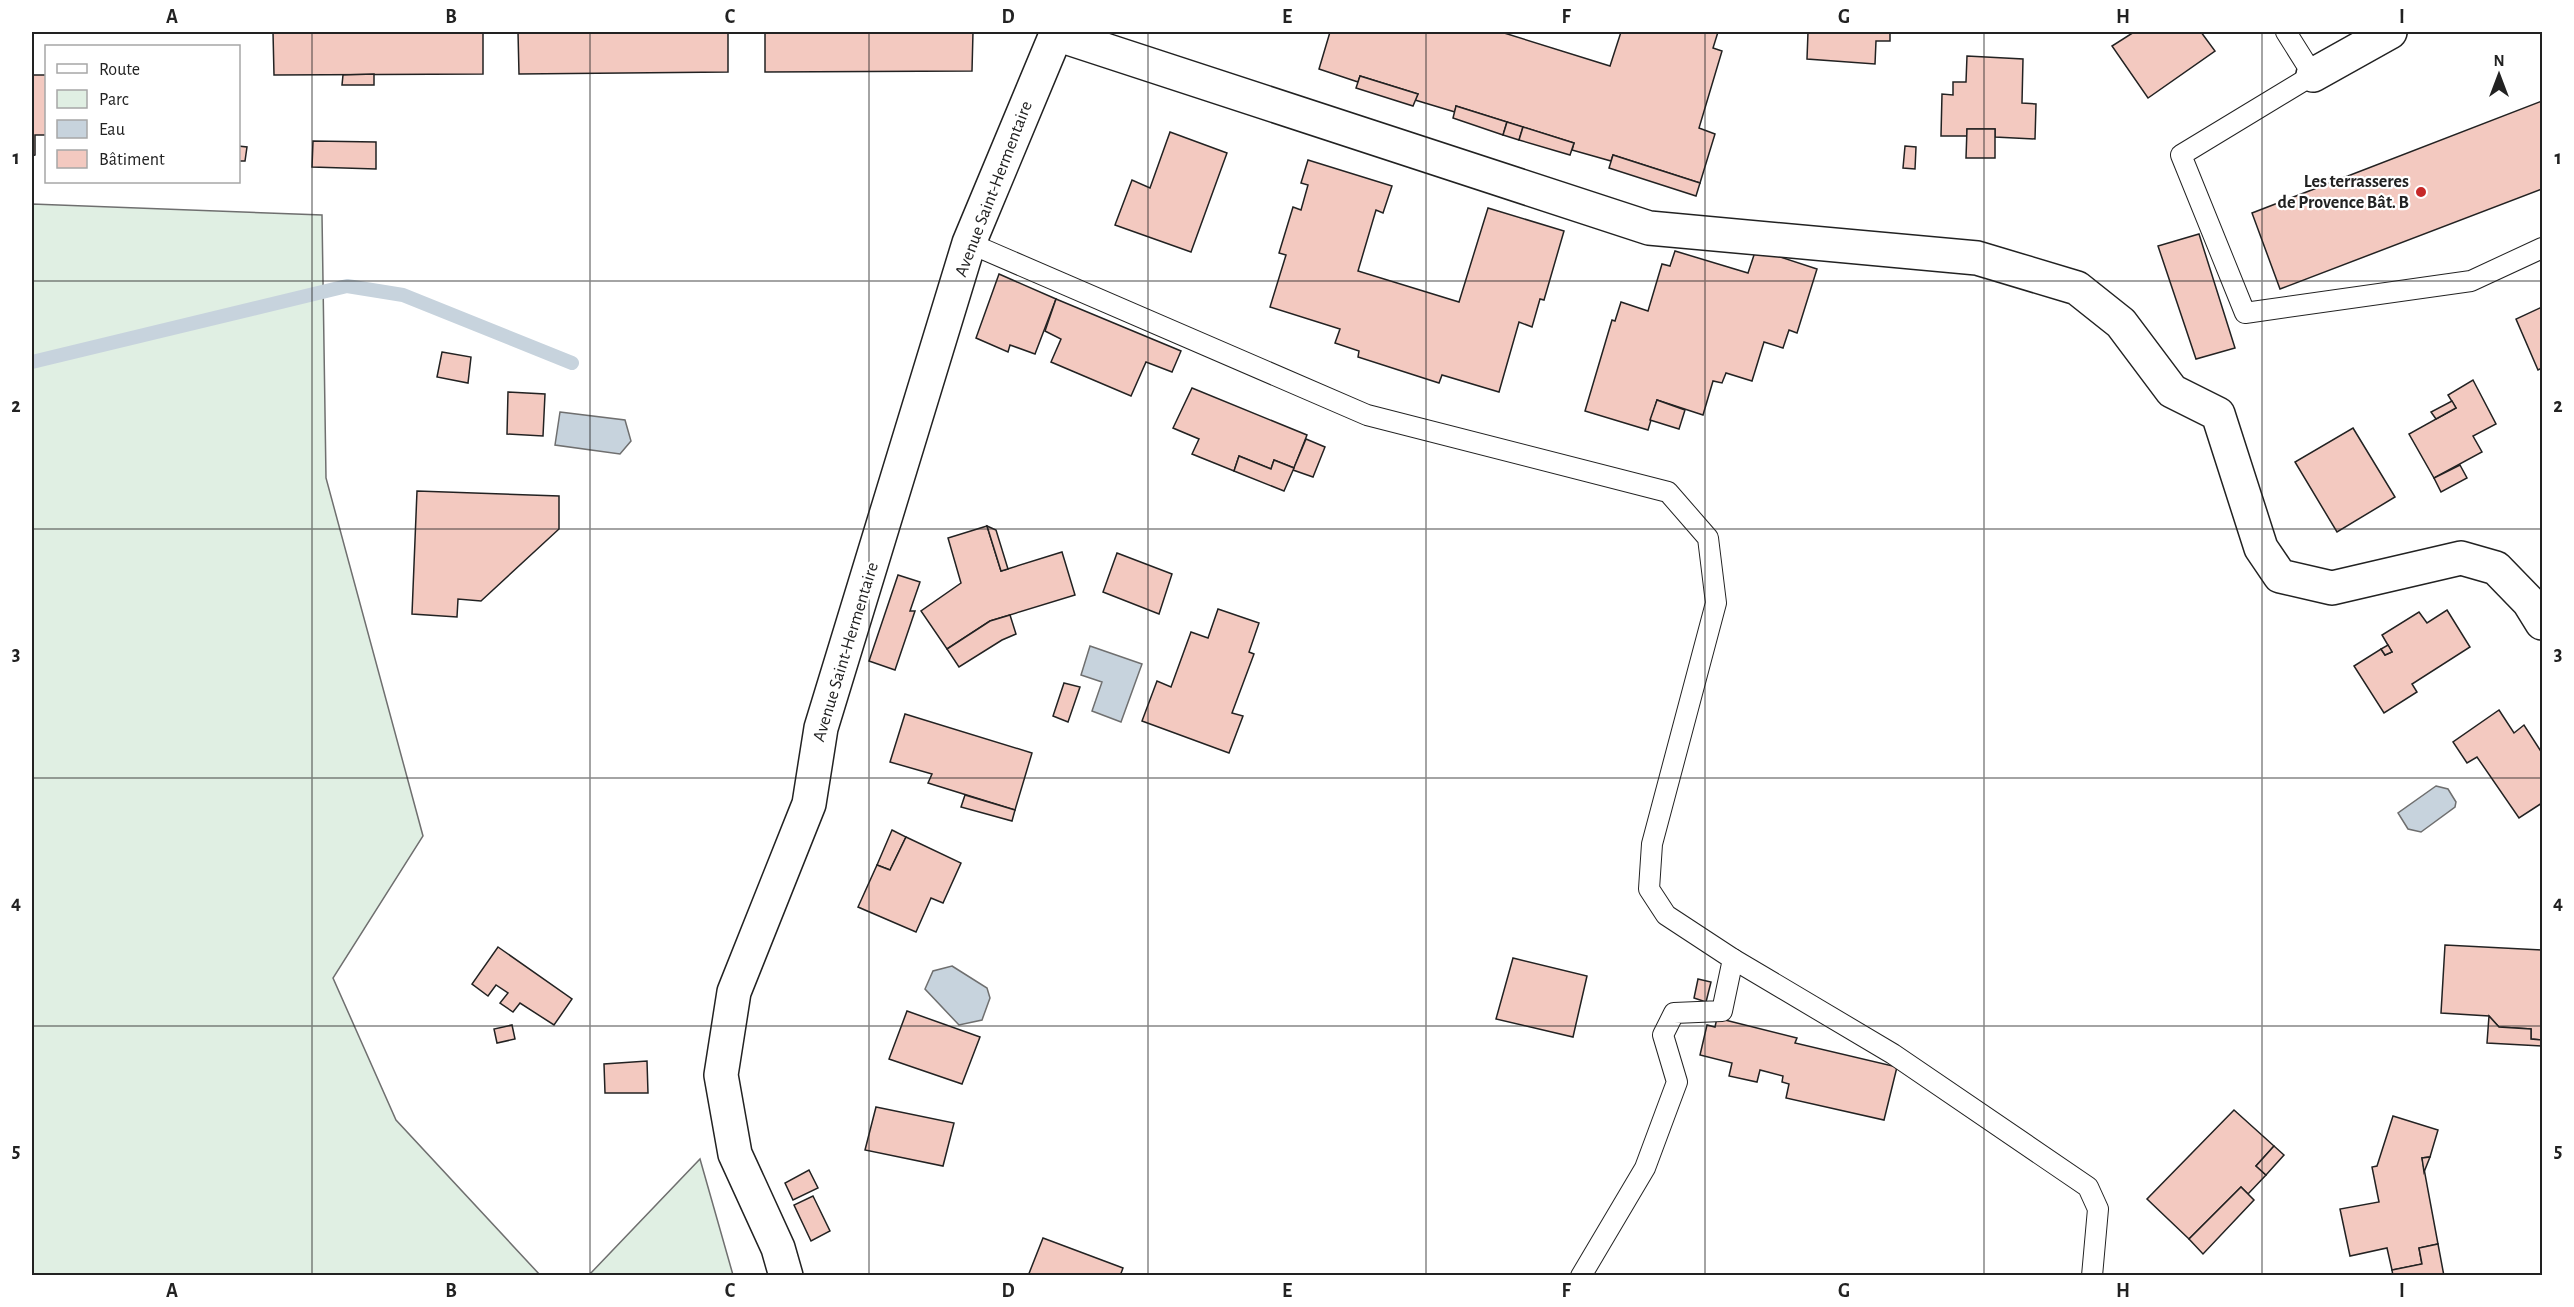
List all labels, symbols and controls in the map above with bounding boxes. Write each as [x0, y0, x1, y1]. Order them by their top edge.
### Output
text: A [166, 7, 178, 27]
text: B [445, 7, 457, 27]
text: C [725, 7, 736, 27]
text: D [1001, 7, 1015, 27]
text: E [1282, 7, 1292, 27]
text: F [1561, 7, 1571, 27]
text: G [1838, 7, 1850, 27]
text: H [2116, 7, 2130, 27]
text: I [2399, 7, 2405, 27]
legend [45, 45, 240, 183]
north arrow [2469, 45, 2529, 105]
text: N [2493, 53, 2505, 69]
text: Route [99, 61, 140, 79]
text: Parc [99, 91, 129, 109]
street label: Avenue Saint-Hermentaire [952, 99, 1036, 279]
text: Eau [99, 121, 125, 139]
text: 1 [12, 148, 20, 168]
text: 1 [2554, 148, 2562, 168]
text: Bâtiment [99, 151, 165, 169]
place label: Les terrasseres de Provence Bât. B [2277, 173, 2409, 212]
marker: Les terrasseres de Provence Bât. B [2414, 185, 2428, 199]
text: 2 [11, 396, 21, 416]
text: 2 [2553, 396, 2563, 416]
street label: Avenue Saint-Hermentaire [810, 560, 882, 744]
text: 3 [12, 644, 20, 664]
text: 3 [2554, 644, 2562, 664]
text: 4 [11, 893, 21, 913]
text: 4 [2553, 893, 2563, 913]
text: 5 [12, 1141, 20, 1161]
text: 5 [2554, 1141, 2562, 1161]
text: A [166, 1281, 178, 1301]
text: B [445, 1281, 457, 1301]
text: C [725, 1281, 736, 1301]
text: D [1001, 1281, 1015, 1301]
text: E [1282, 1281, 1292, 1301]
text: F [1561, 1281, 1571, 1301]
text: G [1838, 1281, 1850, 1301]
text: H [2116, 1281, 2130, 1301]
text: I [2399, 1281, 2405, 1301]

